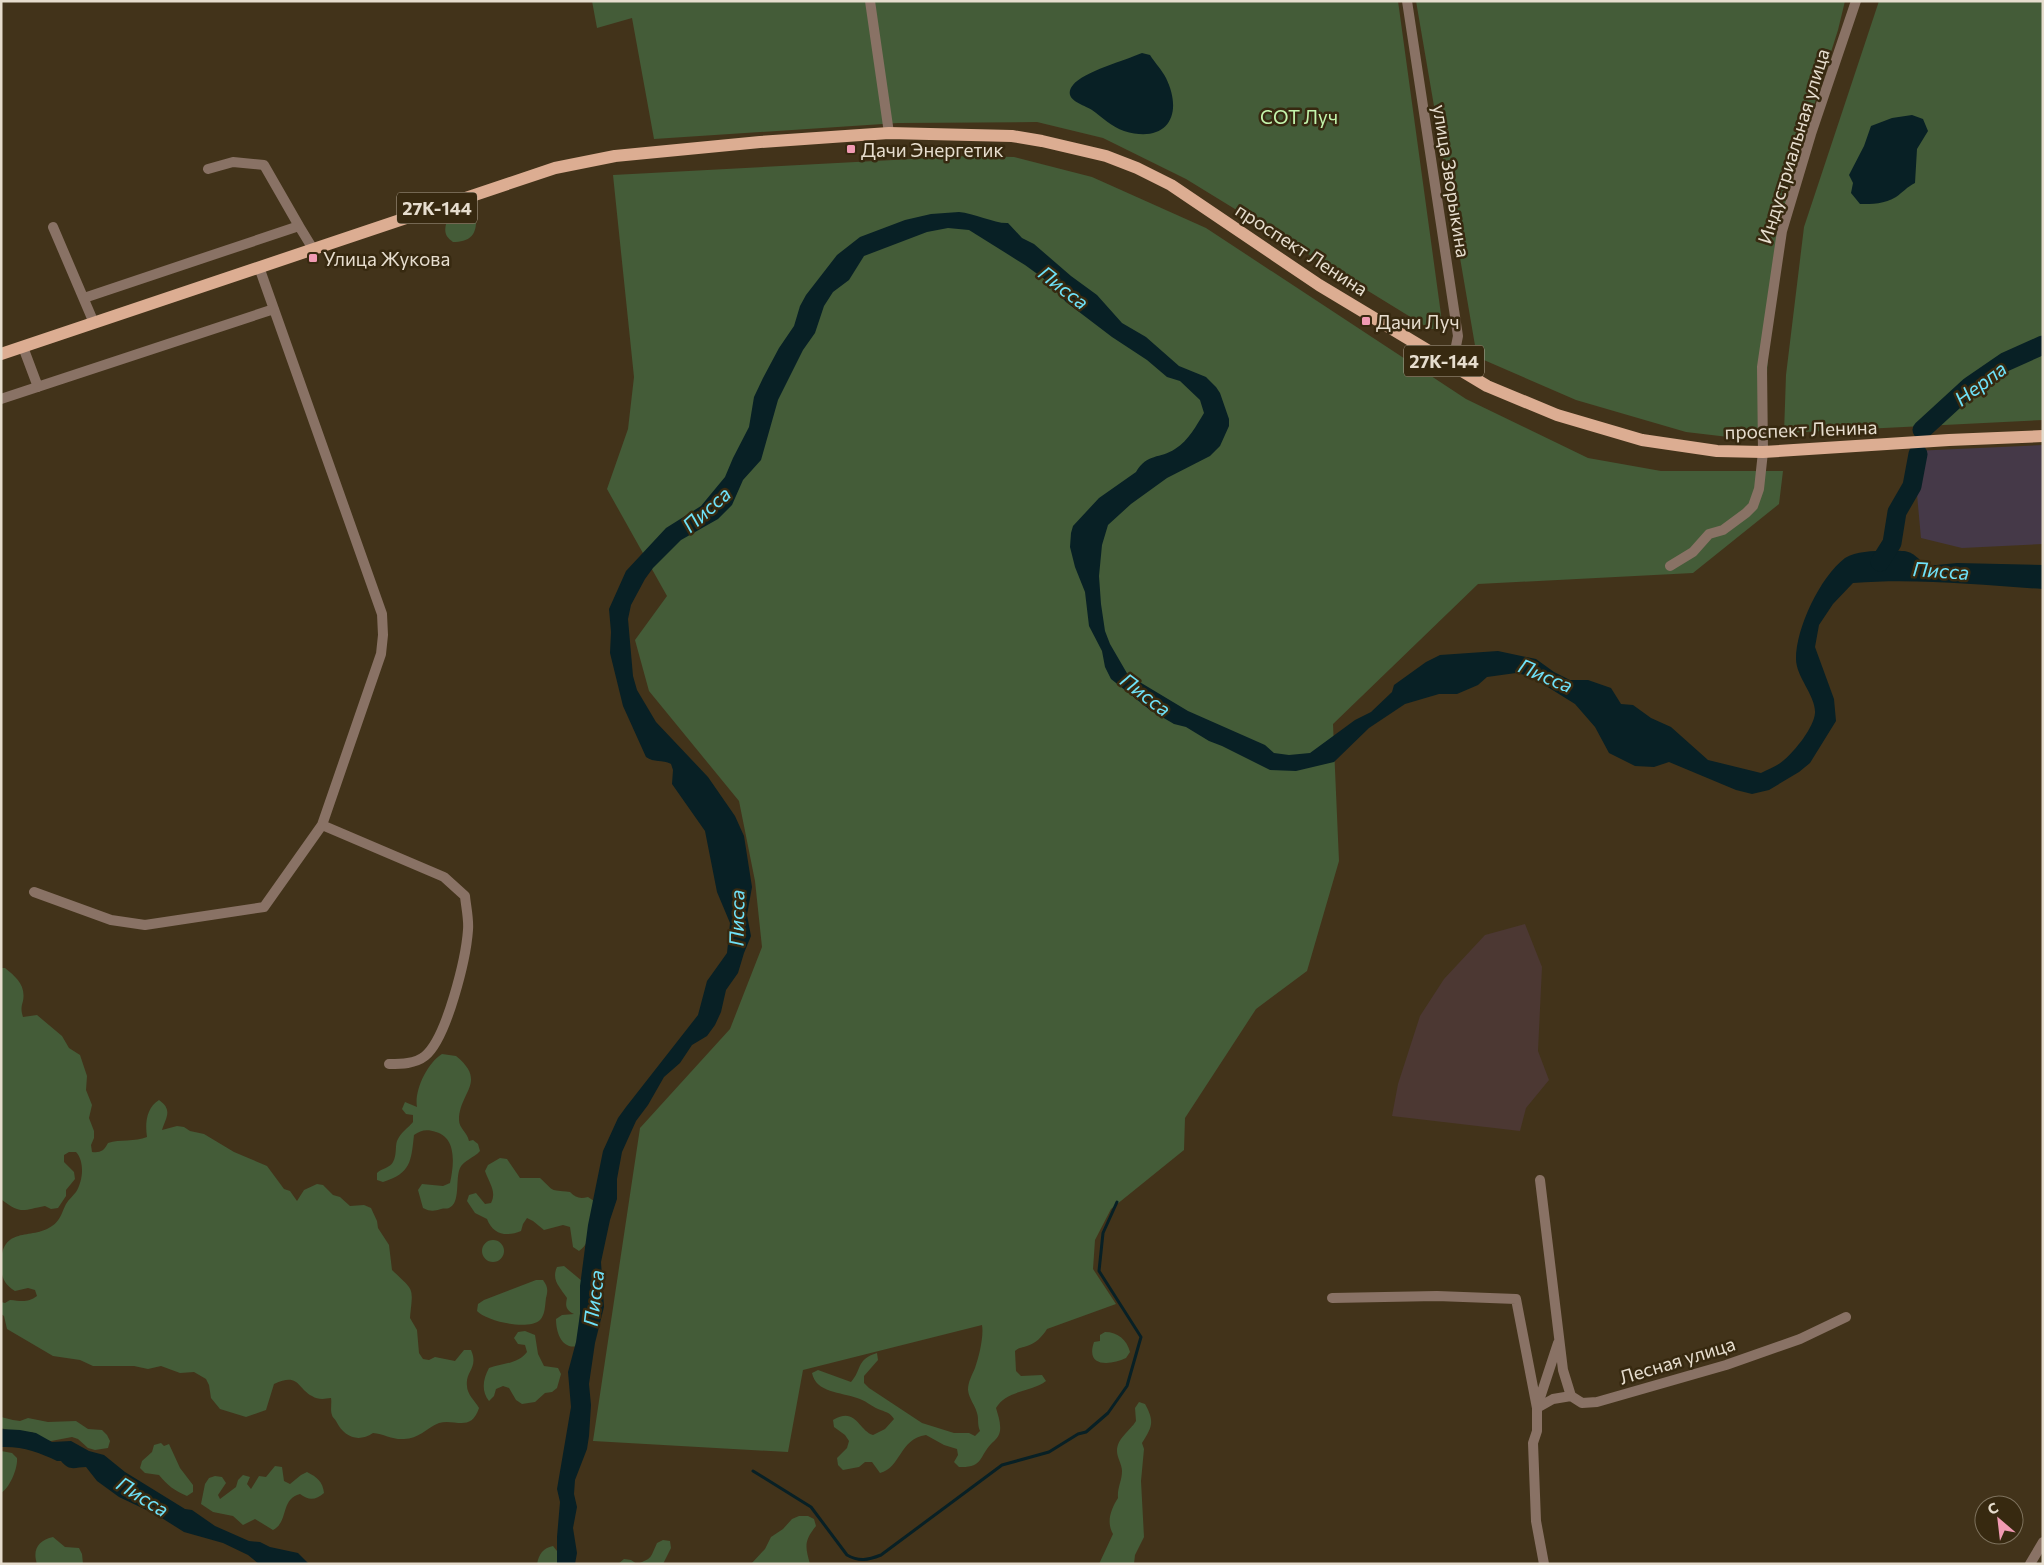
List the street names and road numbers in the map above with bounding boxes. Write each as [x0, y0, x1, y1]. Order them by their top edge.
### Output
street label: Индустриальная улица [1752, 46, 1834, 246]
street label: улица Зворыкина [1429, 103, 1475, 259]
road number: 27К-144 [397, 192, 477, 224]
street label: проспект Ленина [1232, 198, 1372, 300]
road number: 27К-144 [1404, 346, 1484, 376]
street label: проспект Ленина [1724, 415, 1878, 443]
street label: Лесная улица [1616, 1331, 1738, 1389]

